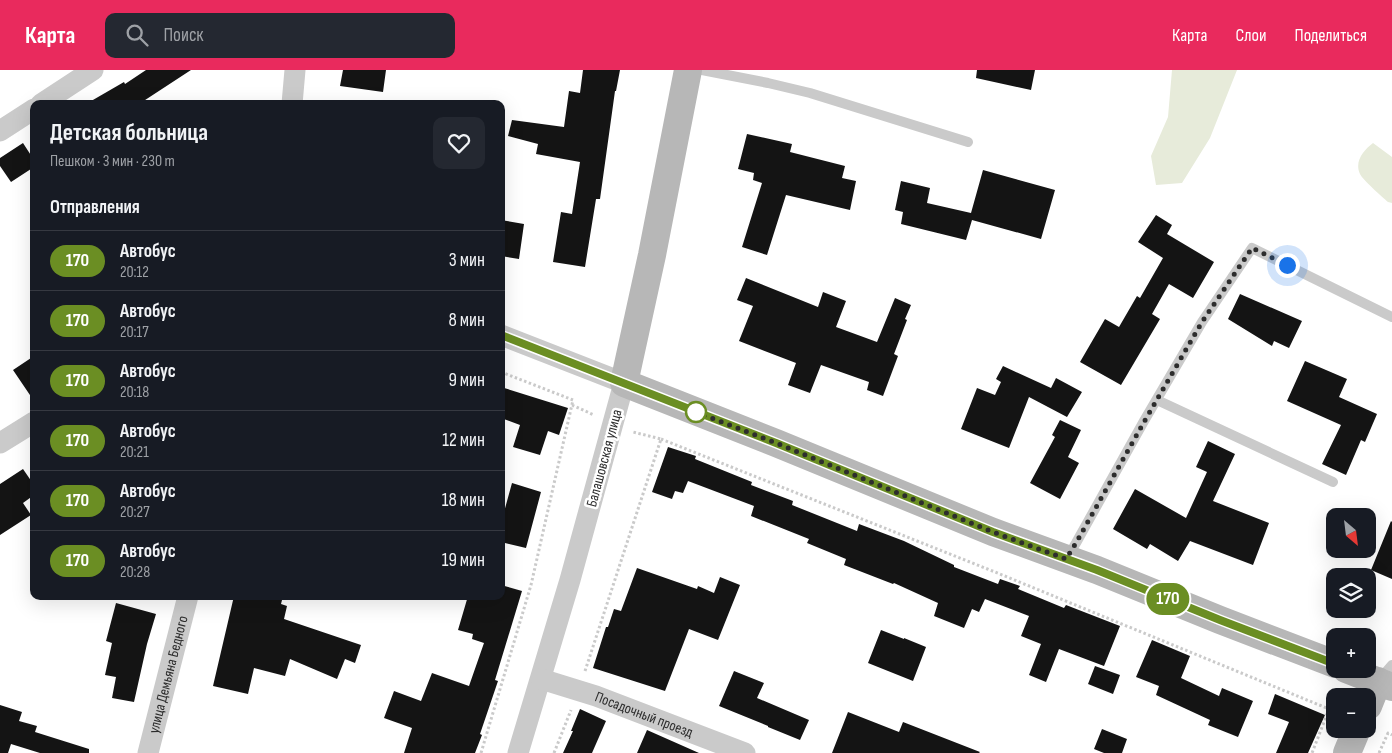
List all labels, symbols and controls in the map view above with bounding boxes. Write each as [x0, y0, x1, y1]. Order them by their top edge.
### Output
search box [105, 13, 455, 58]
text: Карта [25, 21, 75, 50]
icon: search [123, 21, 151, 49]
text: Поиск [163, 24, 204, 47]
text: Карта [1172, 25, 1208, 46]
text: Слои [1236, 25, 1267, 46]
text: Поделиться [1295, 25, 1367, 46]
button: heart [433, 117, 485, 169]
text: Детская больница [50, 118, 208, 147]
text: Пешком · 3 мин · 230 m [50, 152, 175, 171]
text: Отправления [50, 196, 140, 219]
text: Автобус [120, 240, 176, 263]
text: 3 мин [449, 249, 485, 272]
text: 170 [66, 250, 89, 271]
your location [1275, 253, 1300, 278]
text: 20:12 [120, 263, 149, 282]
text: Автобус [120, 300, 176, 323]
text: 8 мин [449, 309, 485, 332]
text: 170 [66, 310, 89, 331]
text: 20:17 [120, 323, 149, 342]
text: Автобус [120, 360, 176, 383]
text: 9 мин [448, 369, 485, 392]
text: 170 [66, 370, 89, 391]
text: 20:18 [120, 383, 149, 402]
unlabelled marker [685, 401, 707, 423]
street label: Балашовская улица [582, 407, 627, 509]
text: Автобус [120, 420, 176, 443]
text: 12 мин [442, 429, 485, 452]
text: 170 [66, 430, 89, 451]
text: 20:21 [120, 443, 149, 462]
text: Автобус [120, 480, 176, 503]
text: 18 мин [442, 489, 485, 512]
text: 170 [66, 490, 89, 511]
text: 20:27 [120, 503, 150, 522]
north arrow [1326, 508, 1376, 558]
map controls [1326, 508, 1376, 738]
text: Автобус [120, 540, 176, 563]
text: 19 мин [442, 549, 485, 572]
text: 170 [66, 550, 89, 571]
text: 20:28 [120, 563, 150, 582]
button: layers [1326, 568, 1376, 618]
line badge: 170 [1139, 583, 1197, 615]
text: 170 [1156, 588, 1180, 609]
street label: улица Демьяна Бедного [144, 614, 193, 736]
button: + [1326, 628, 1376, 678]
street label: Посадочный проезд [592, 688, 696, 742]
button: − [1326, 688, 1376, 738]

